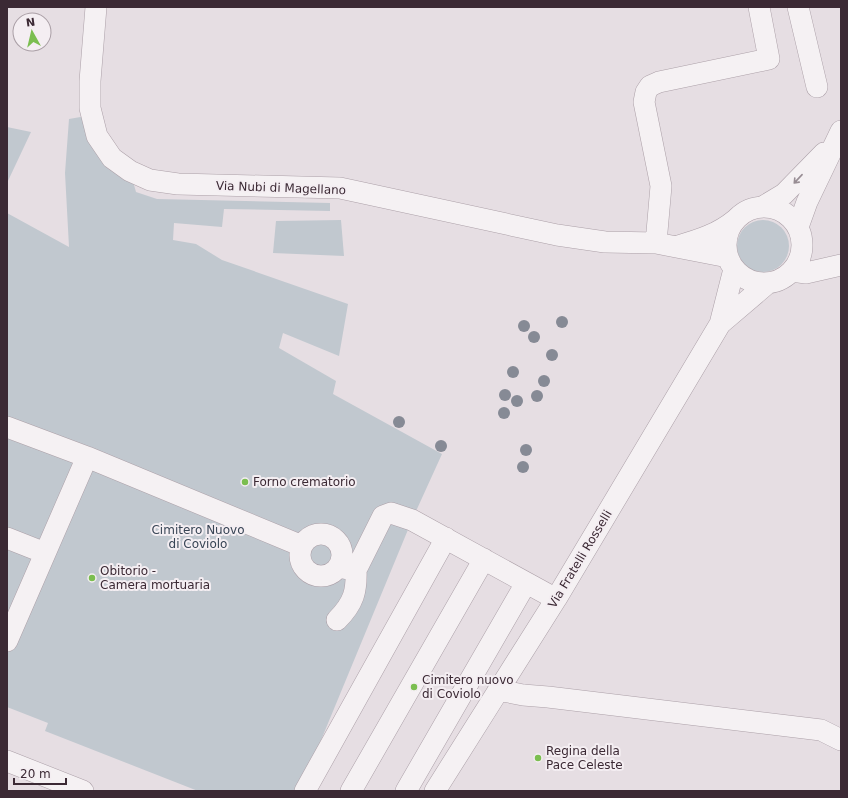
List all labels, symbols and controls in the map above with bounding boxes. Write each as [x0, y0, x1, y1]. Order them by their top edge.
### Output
north arrow [12, 12, 52, 52]
text: N [25, 16, 36, 30]
one-way arrow [793, 174, 803, 184]
street label: Via Nubi di Magellano [216, 179, 346, 197]
place label: Forno crematorio [253, 475, 356, 489]
marker: Forno crematorio [240, 477, 250, 487]
street label: Via Fratelli Rosselli [545, 508, 615, 610]
park label: Cimitero Nuovo di Coviolo [151, 523, 245, 551]
place label: Obitorio - Camera mortuaria [100, 564, 210, 592]
marker: Obitorio - Camera mortuaria [87, 573, 97, 583]
place label: Cimitero nuovo di Coviolo [422, 673, 514, 701]
marker: Cimitero nuovo di Coviolo [409, 682, 419, 692]
place label: Regina della Pace Celeste [546, 744, 623, 772]
marker: Regina della Pace Celeste [533, 753, 543, 763]
scale bar [14, 760, 66, 786]
text: 20 m [20, 767, 51, 781]

